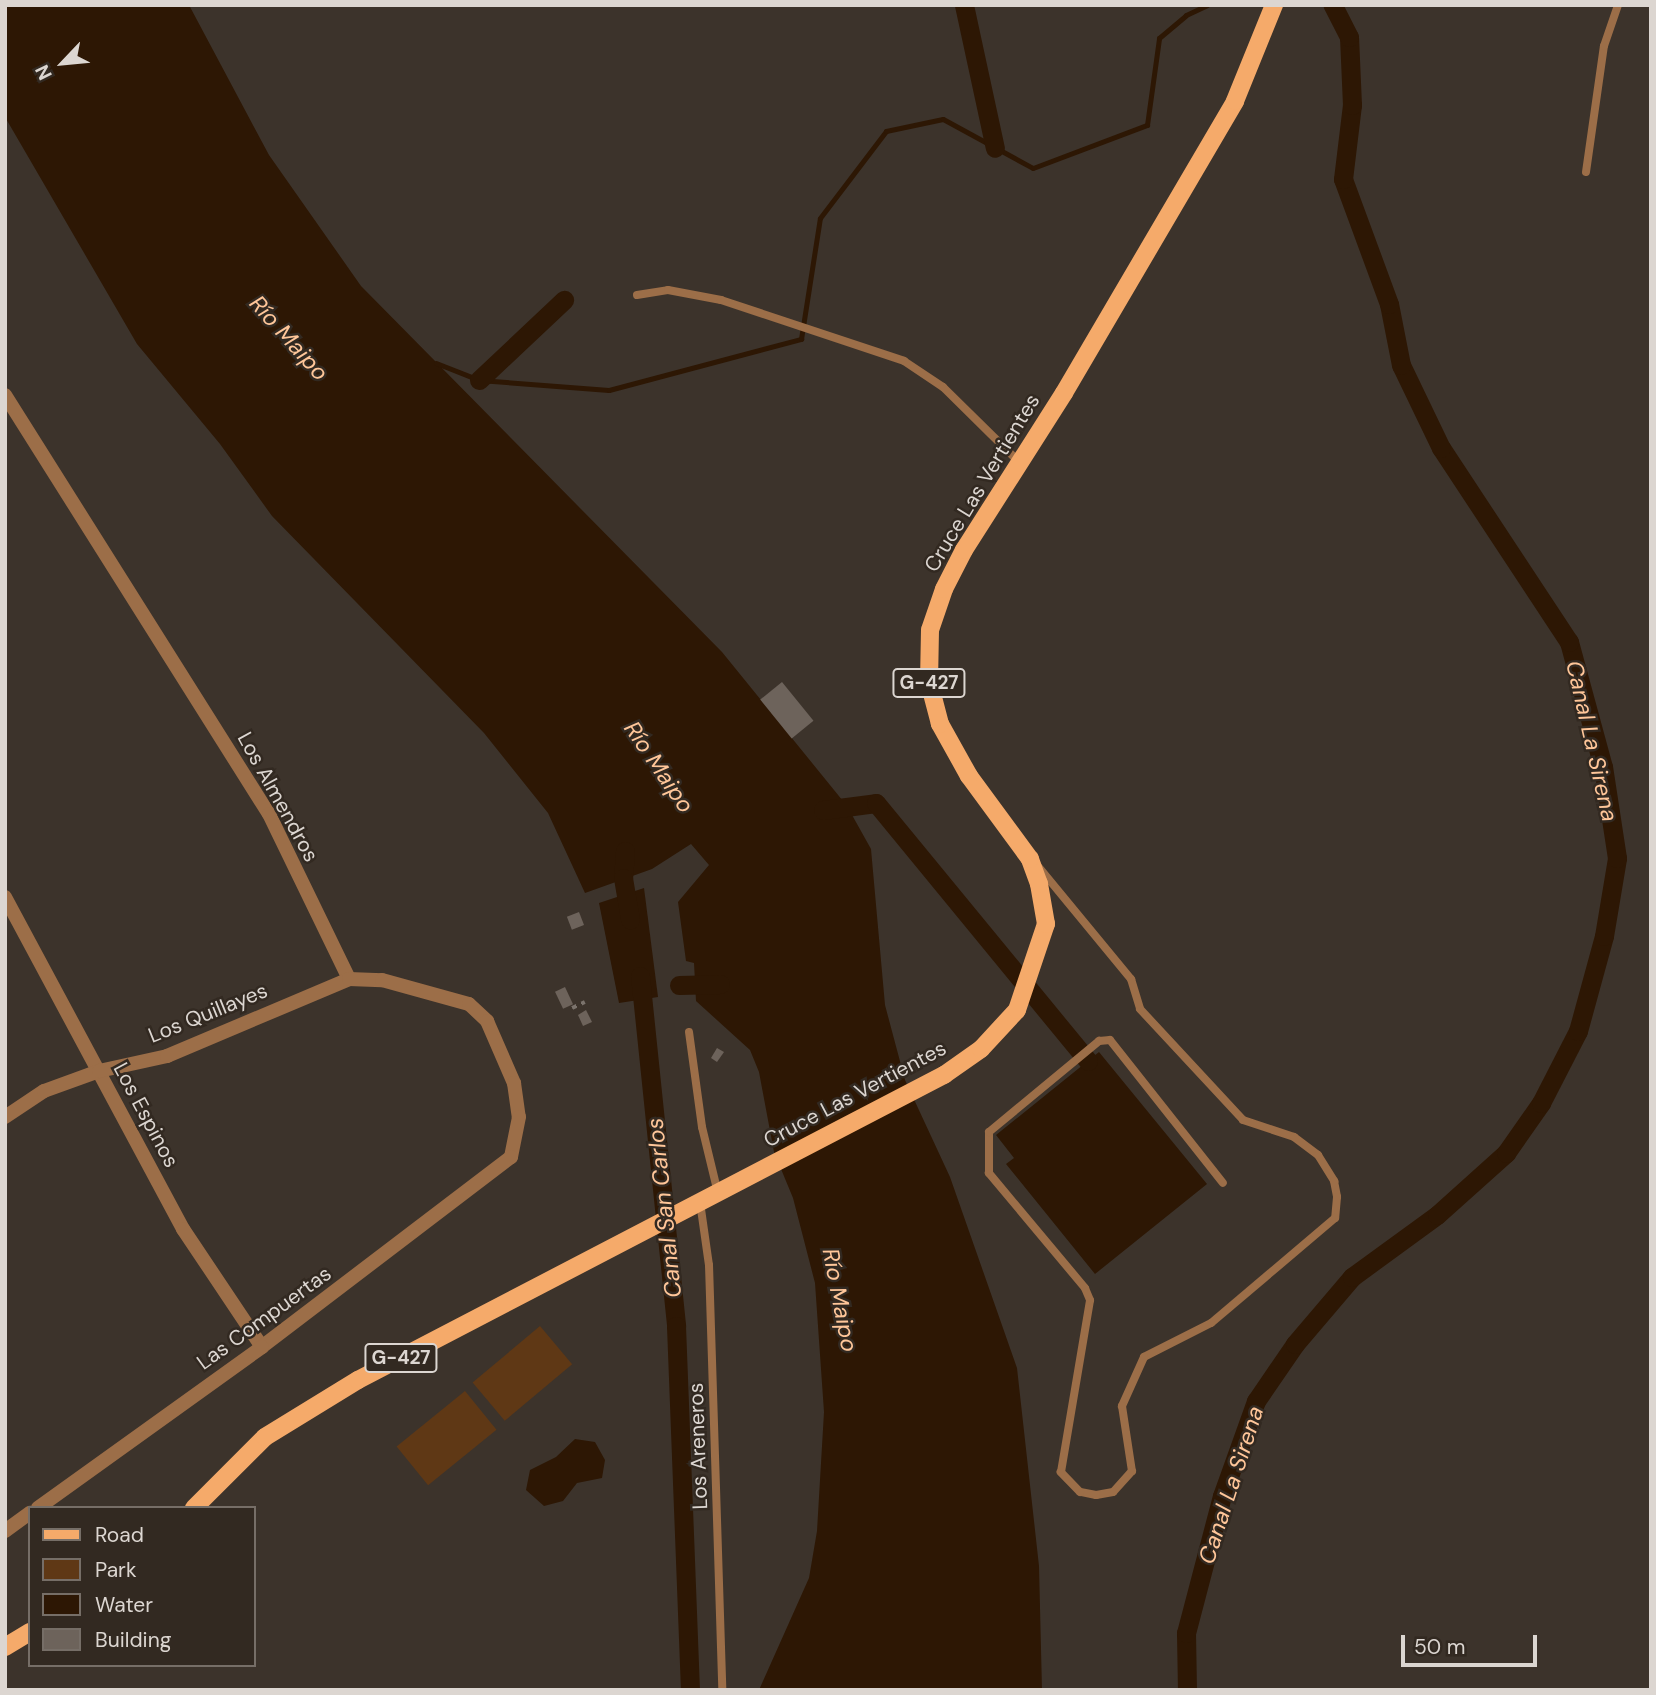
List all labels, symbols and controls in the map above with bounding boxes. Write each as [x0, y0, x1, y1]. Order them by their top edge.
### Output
north arrow [28, 28, 98, 98]
text: N [29, 61, 58, 84]
water label: Río Maipo [244, 290, 334, 386]
street label: Cruce Las Vertientes [919, 389, 1045, 577]
water label: Canal La Sirena [1560, 658, 1624, 824]
road number: G-427 [892, 668, 966, 698]
water label: Río Maipo [618, 716, 700, 818]
street label: Los Almendros [232, 728, 324, 866]
street label: Los Quillayes [145, 978, 271, 1048]
street label: Cruce Las Vertientes [759, 1035, 951, 1153]
street label: Los Espinos [108, 1058, 184, 1172]
water label: Canal San Carlos [641, 1117, 687, 1299]
water label: Río Maipo [816, 1246, 864, 1354]
street label: Las Compuertas [192, 1261, 336, 1375]
road number: G-427 [364, 1342, 438, 1374]
street label: Los Areneros [683, 1382, 713, 1510]
water label: Canal La Sirena [1192, 1403, 1270, 1567]
legend [28, 1506, 256, 1667]
text: Road [95, 1521, 144, 1549]
text: Park [95, 1556, 136, 1584]
text: Water [95, 1591, 153, 1619]
scale bar [1404, 1622, 1540, 1666]
text: Building [95, 1626, 171, 1654]
text: 50 m [1414, 1633, 1465, 1661]

